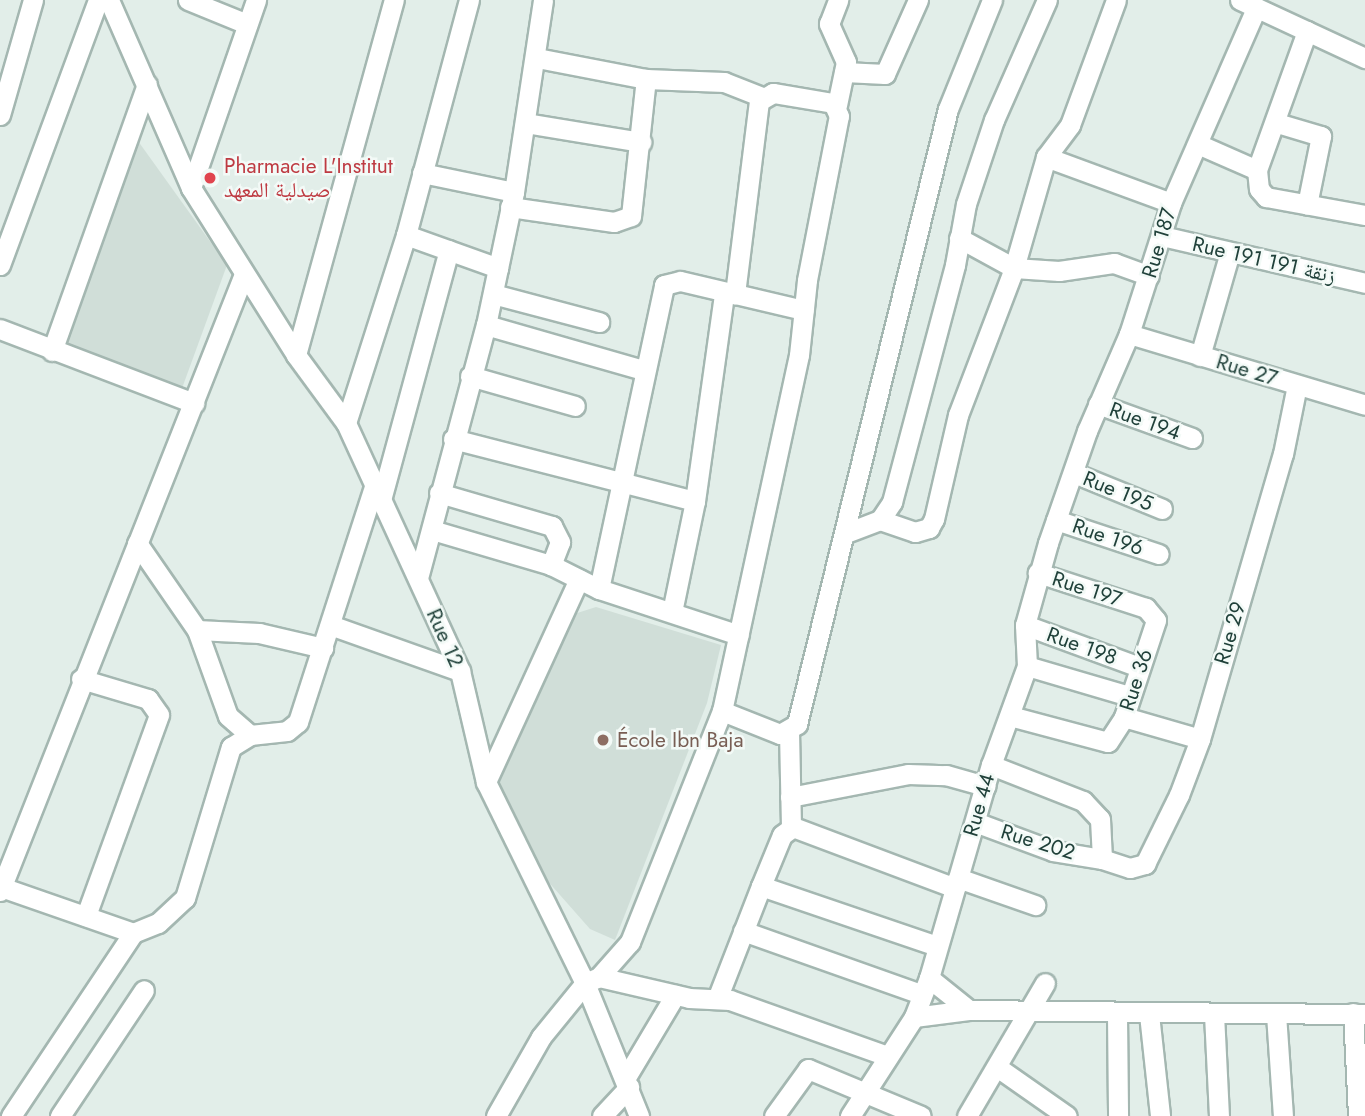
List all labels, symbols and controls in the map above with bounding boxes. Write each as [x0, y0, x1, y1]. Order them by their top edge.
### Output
place label: Pharmacie L'Institut صيدلية المعهد [224, 153, 393, 203]
marker: Pharmacie L'Institut صيدلية المعهد [202, 170, 218, 186]
street label: Rue 187 [1136, 205, 1182, 281]
street label: Rue 191 زنقة 191 [1190, 231, 1338, 289]
street label: Rue 27 [1213, 349, 1281, 391]
street label: Rue 194 [1106, 397, 1184, 445]
street label: Rue 195 [1079, 466, 1157, 516]
street label: Rue 196 [1069, 513, 1147, 561]
street label: Rue 197 [1049, 566, 1125, 612]
street label: Rue 29 [1209, 599, 1251, 667]
street label: Rue 12 [421, 605, 469, 671]
street label: Rue 198 [1043, 622, 1121, 670]
street label: Rue 36 [1114, 646, 1158, 714]
place label: École Ibn Baja [617, 727, 744, 753]
marker: École Ibn Baja [595, 732, 611, 748]
street label: Rue 44 [958, 771, 1000, 839]
street label: Rue 202 [998, 819, 1078, 865]

